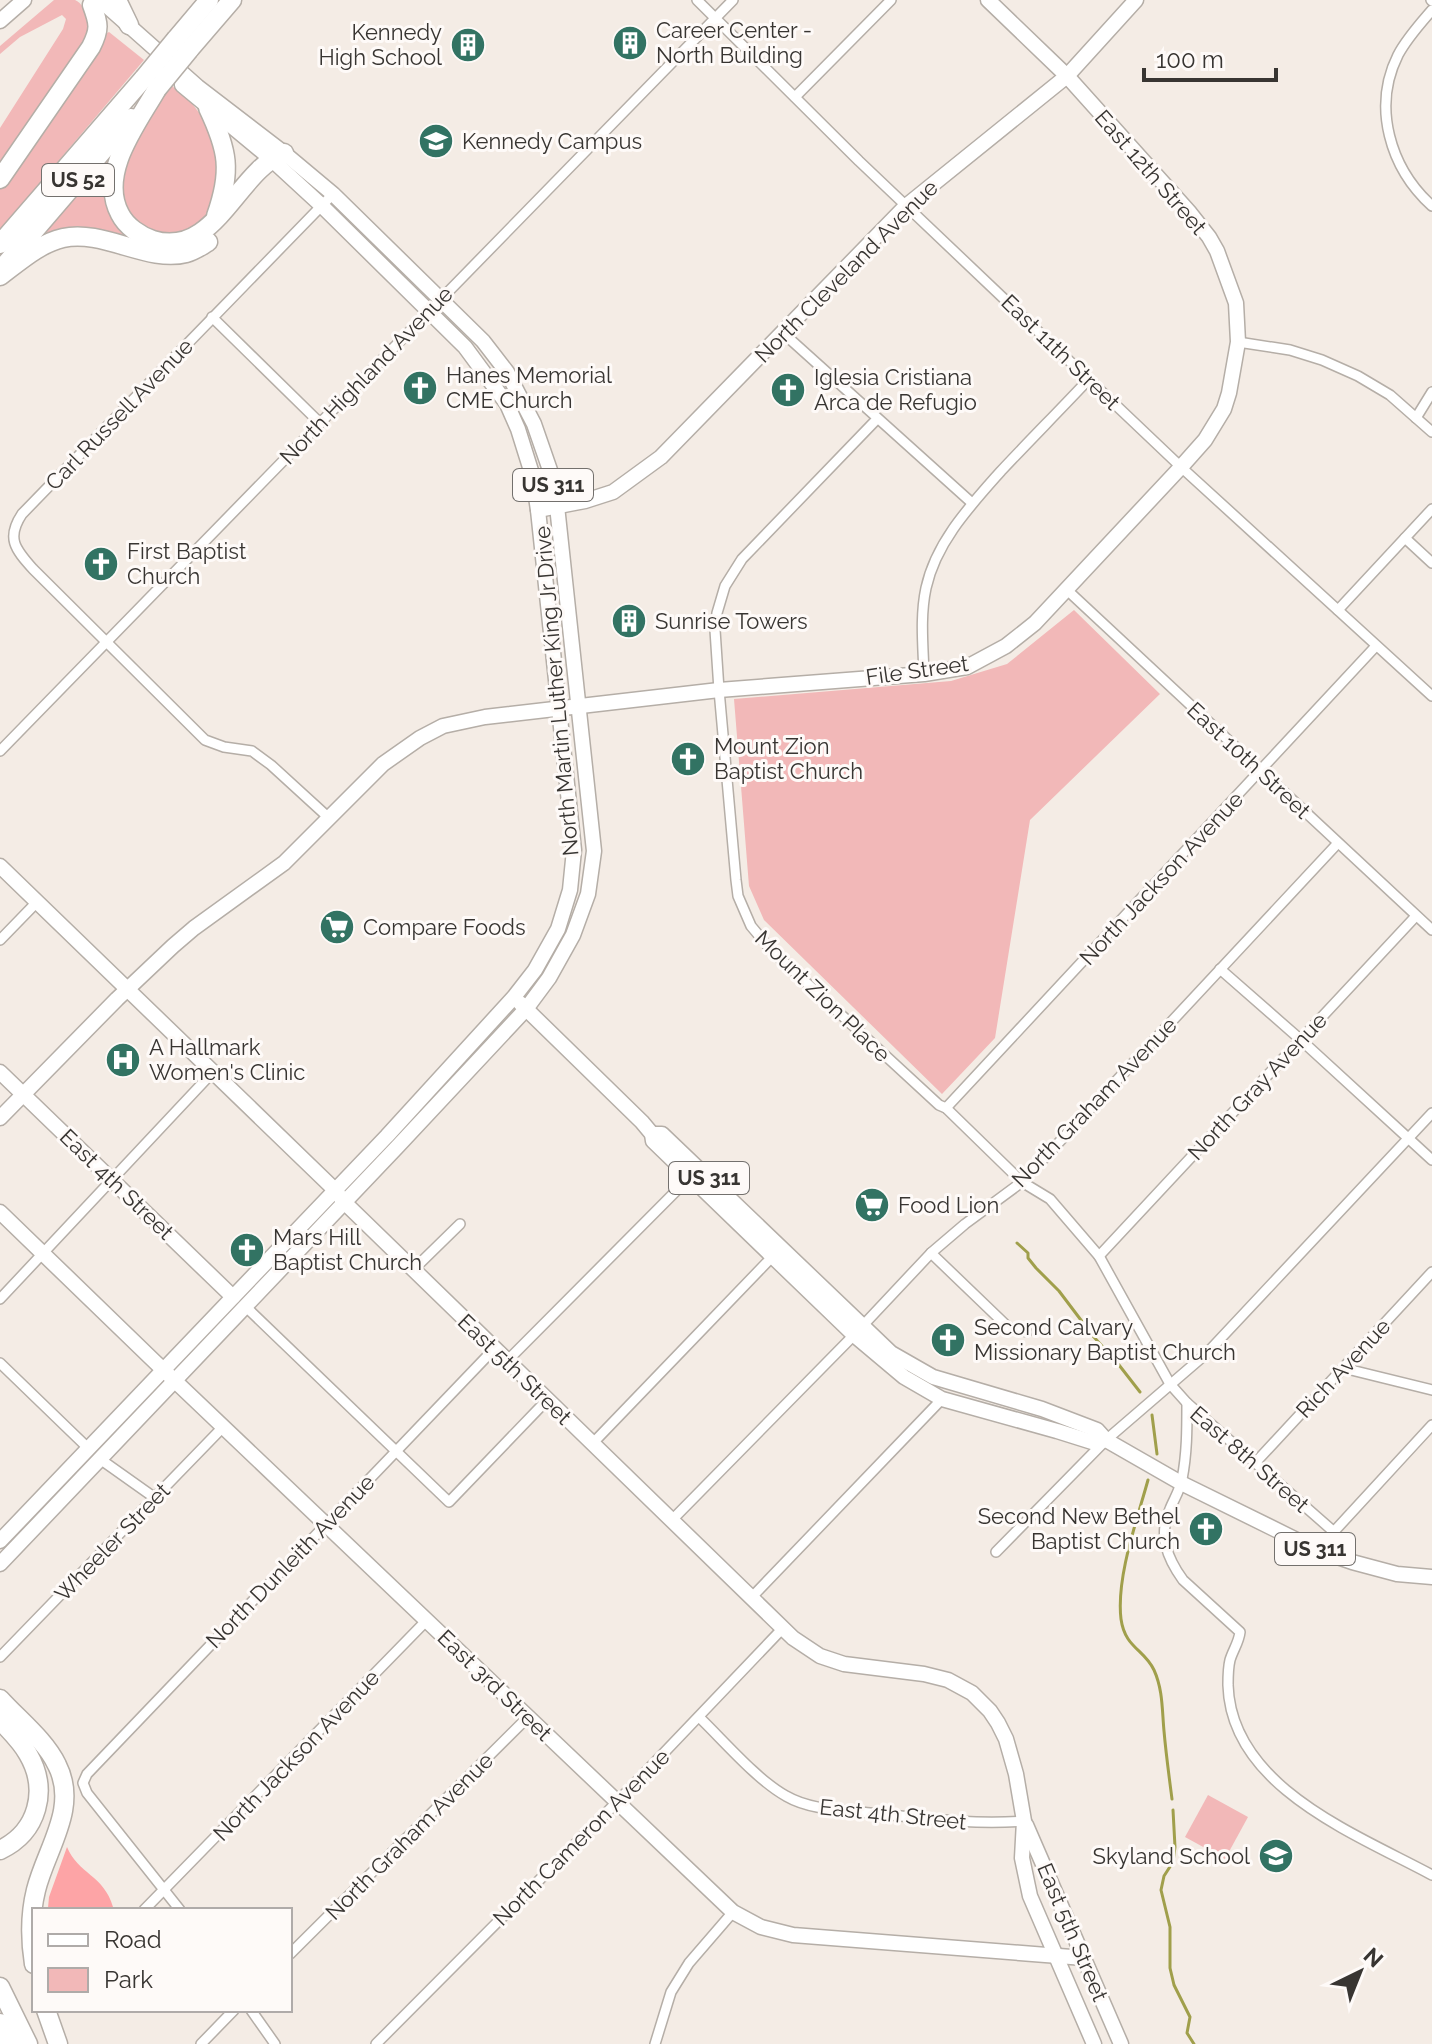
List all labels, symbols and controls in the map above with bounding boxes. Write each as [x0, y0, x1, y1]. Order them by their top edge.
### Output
place label: Career Center - North Building [656, 17, 812, 68]
place label: Kennedy High School [319, 19, 442, 70]
building icon: Career Center - North Building [611, 24, 649, 62]
building icon: Kennedy High School [449, 26, 487, 64]
scale bar [1144, 32, 1276, 82]
text: 100 m [1156, 45, 1224, 74]
street label: East 12th Street [1090, 104, 1213, 240]
school or university icon: Kennedy Campus [417, 122, 455, 160]
place label: Kennedy Campus [462, 128, 642, 154]
road number: US 52 [42, 164, 114, 196]
street label: North Cleveland Avenue [749, 174, 943, 368]
street label: North Highland Avenue [274, 280, 458, 469]
street label: East 11th Street [996, 289, 1126, 415]
street label: Carl Russell Avenue [40, 333, 198, 495]
place label: Hanes Memorial CME Church [446, 362, 612, 413]
place label: Iglesia Cristiana Arca de Refugio [814, 364, 977, 415]
church icon: Hanes Memorial CME Church [401, 369, 439, 407]
church icon: Iglesia Cristiana Arca de Refugio [769, 371, 807, 409]
road number: US 311 [513, 469, 593, 501]
street label: North Martin Luther King Jr Drive [529, 525, 583, 857]
place label: First Baptist Church [127, 538, 247, 589]
church icon: First Baptist Church [82, 545, 120, 583]
building icon: Sunrise Towers [610, 602, 648, 640]
place label: Sunrise Towers [655, 608, 808, 634]
street label: File Street [864, 650, 971, 690]
street label: East 10th Street [1182, 696, 1316, 824]
place label: Mount Zion Baptist Church [714, 733, 863, 784]
church icon: Mount Zion Baptist Church [669, 740, 707, 778]
street label: North Jackson Avenue [1074, 786, 1248, 970]
supermarket icon: Compare Foods [318, 908, 356, 946]
place label: Compare Foods [363, 914, 526, 940]
street label: Mount Zion Place [750, 925, 896, 1067]
street label: North Gray Avenue [1182, 1007, 1332, 1165]
street label: North Graham Avenue [1006, 1012, 1182, 1192]
place label: A Hallmark Women's Clinic [149, 1034, 305, 1085]
hospital icon: A Hallmark Women's Clinic [104, 1041, 142, 1079]
street label: East 4th Street [55, 1123, 180, 1245]
road number: US 311 [669, 1162, 749, 1194]
supermarket icon: Food Lion [853, 1186, 891, 1224]
place label: Food Lion [898, 1192, 999, 1218]
place label: Mars Hill Baptist Church [273, 1224, 422, 1275]
church icon: Mars Hill Baptist Church [228, 1231, 266, 1269]
street label: East 5th Street [453, 1308, 578, 1430]
street label: Rich Avenue [1290, 1313, 1396, 1423]
place label: Second Calvary Missionary Baptist Church [974, 1314, 1236, 1365]
church icon: Second Calvary Missionary Baptist Church [929, 1321, 967, 1359]
street label: East 8th Street [1185, 1400, 1315, 1518]
street label: North Dunleith Avenue [200, 1469, 380, 1653]
street label: Wheeler Street [49, 1477, 175, 1607]
place label: Second New Bethel Baptist Church [978, 1503, 1180, 1554]
church icon: Second New Bethel Baptist Church [1187, 1510, 1225, 1548]
road number: US 311 [1275, 1533, 1355, 1565]
street label: East 3rd Street [433, 1624, 558, 1746]
street label: North Jackson Avenue [208, 1664, 384, 1846]
street label: North Cameron Avenue [487, 1743, 675, 1931]
street label: North Graham Avenue [320, 1747, 498, 1925]
street label: East 4th Street [818, 1793, 968, 1835]
school or university icon: Skyland School [1257, 1837, 1295, 1875]
place label: Skyland School [1093, 1843, 1250, 1869]
street label: East 5th Street [1032, 1859, 1114, 2006]
legend [32, 1908, 292, 2012]
text: Road [104, 1925, 162, 1954]
north arrow [1320, 1932, 1400, 2012]
text: N [1359, 1942, 1389, 1973]
text: Park [104, 1965, 153, 1994]

